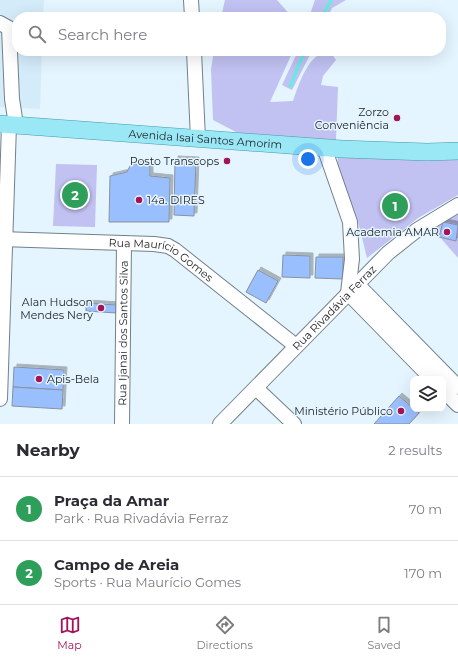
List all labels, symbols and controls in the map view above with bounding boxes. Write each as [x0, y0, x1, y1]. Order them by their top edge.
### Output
search box [12, 12, 446, 56]
icon: search [26, 23, 48, 45]
text: Search here [58, 25, 147, 44]
place label: Zorzo Conveniência [315, 105, 389, 132]
marker: Zorzo Conveniência [392, 113, 402, 123]
street label: Avenida Isai Santos Amorim [128, 126, 283, 152]
your location [298, 149, 318, 169]
place label: Posto Transcops [130, 154, 220, 168]
marker: Posto Transcops [222, 156, 232, 166]
pin: 2 [62, 180, 88, 210]
pin: 1 [382, 191, 408, 221]
place label: 14a. DIRES [147, 193, 205, 207]
marker: 14a. DIRES [134, 195, 144, 205]
place label: Academia AMAR [346, 225, 439, 239]
marker: Academia AMAR [442, 227, 452, 237]
street label: Rua Maurício Gomes [108, 236, 217, 285]
street label: Rua Ijanai dos Santos Silva [115, 260, 131, 406]
street label: Rua Rivadávia Ferraz [289, 262, 379, 353]
place label: Alan Hudson Mendes Nery [20, 295, 93, 322]
marker: Alan Hudson Mendes Nery [96, 303, 106, 313]
place label: Apis-Bela [47, 372, 99, 386]
marker: Apis-Bela [34, 374, 44, 384]
map controls [410, 376, 446, 412]
button: layers [410, 376, 446, 412]
place label: Ministério Público [294, 404, 393, 418]
marker: Ministério Público [396, 406, 406, 416]
text: Nearby [16, 440, 80, 460]
text: 2 results [388, 442, 442, 458]
text: Praça da Amar [54, 491, 169, 510]
text: 1 [26, 501, 32, 517]
text: 70 m [409, 501, 442, 517]
text: Park · Rua Rivadávia Ferraz [54, 510, 228, 526]
text: Campo de Areia [54, 555, 179, 574]
text: 2 [25, 565, 33, 581]
text: 170 m [404, 565, 442, 581]
text: Sports · Rua Maurício Gomes [54, 574, 241, 590]
tab: Map [57, 614, 82, 652]
tab: Directions [197, 614, 253, 652]
tab: Saved [368, 614, 401, 652]

